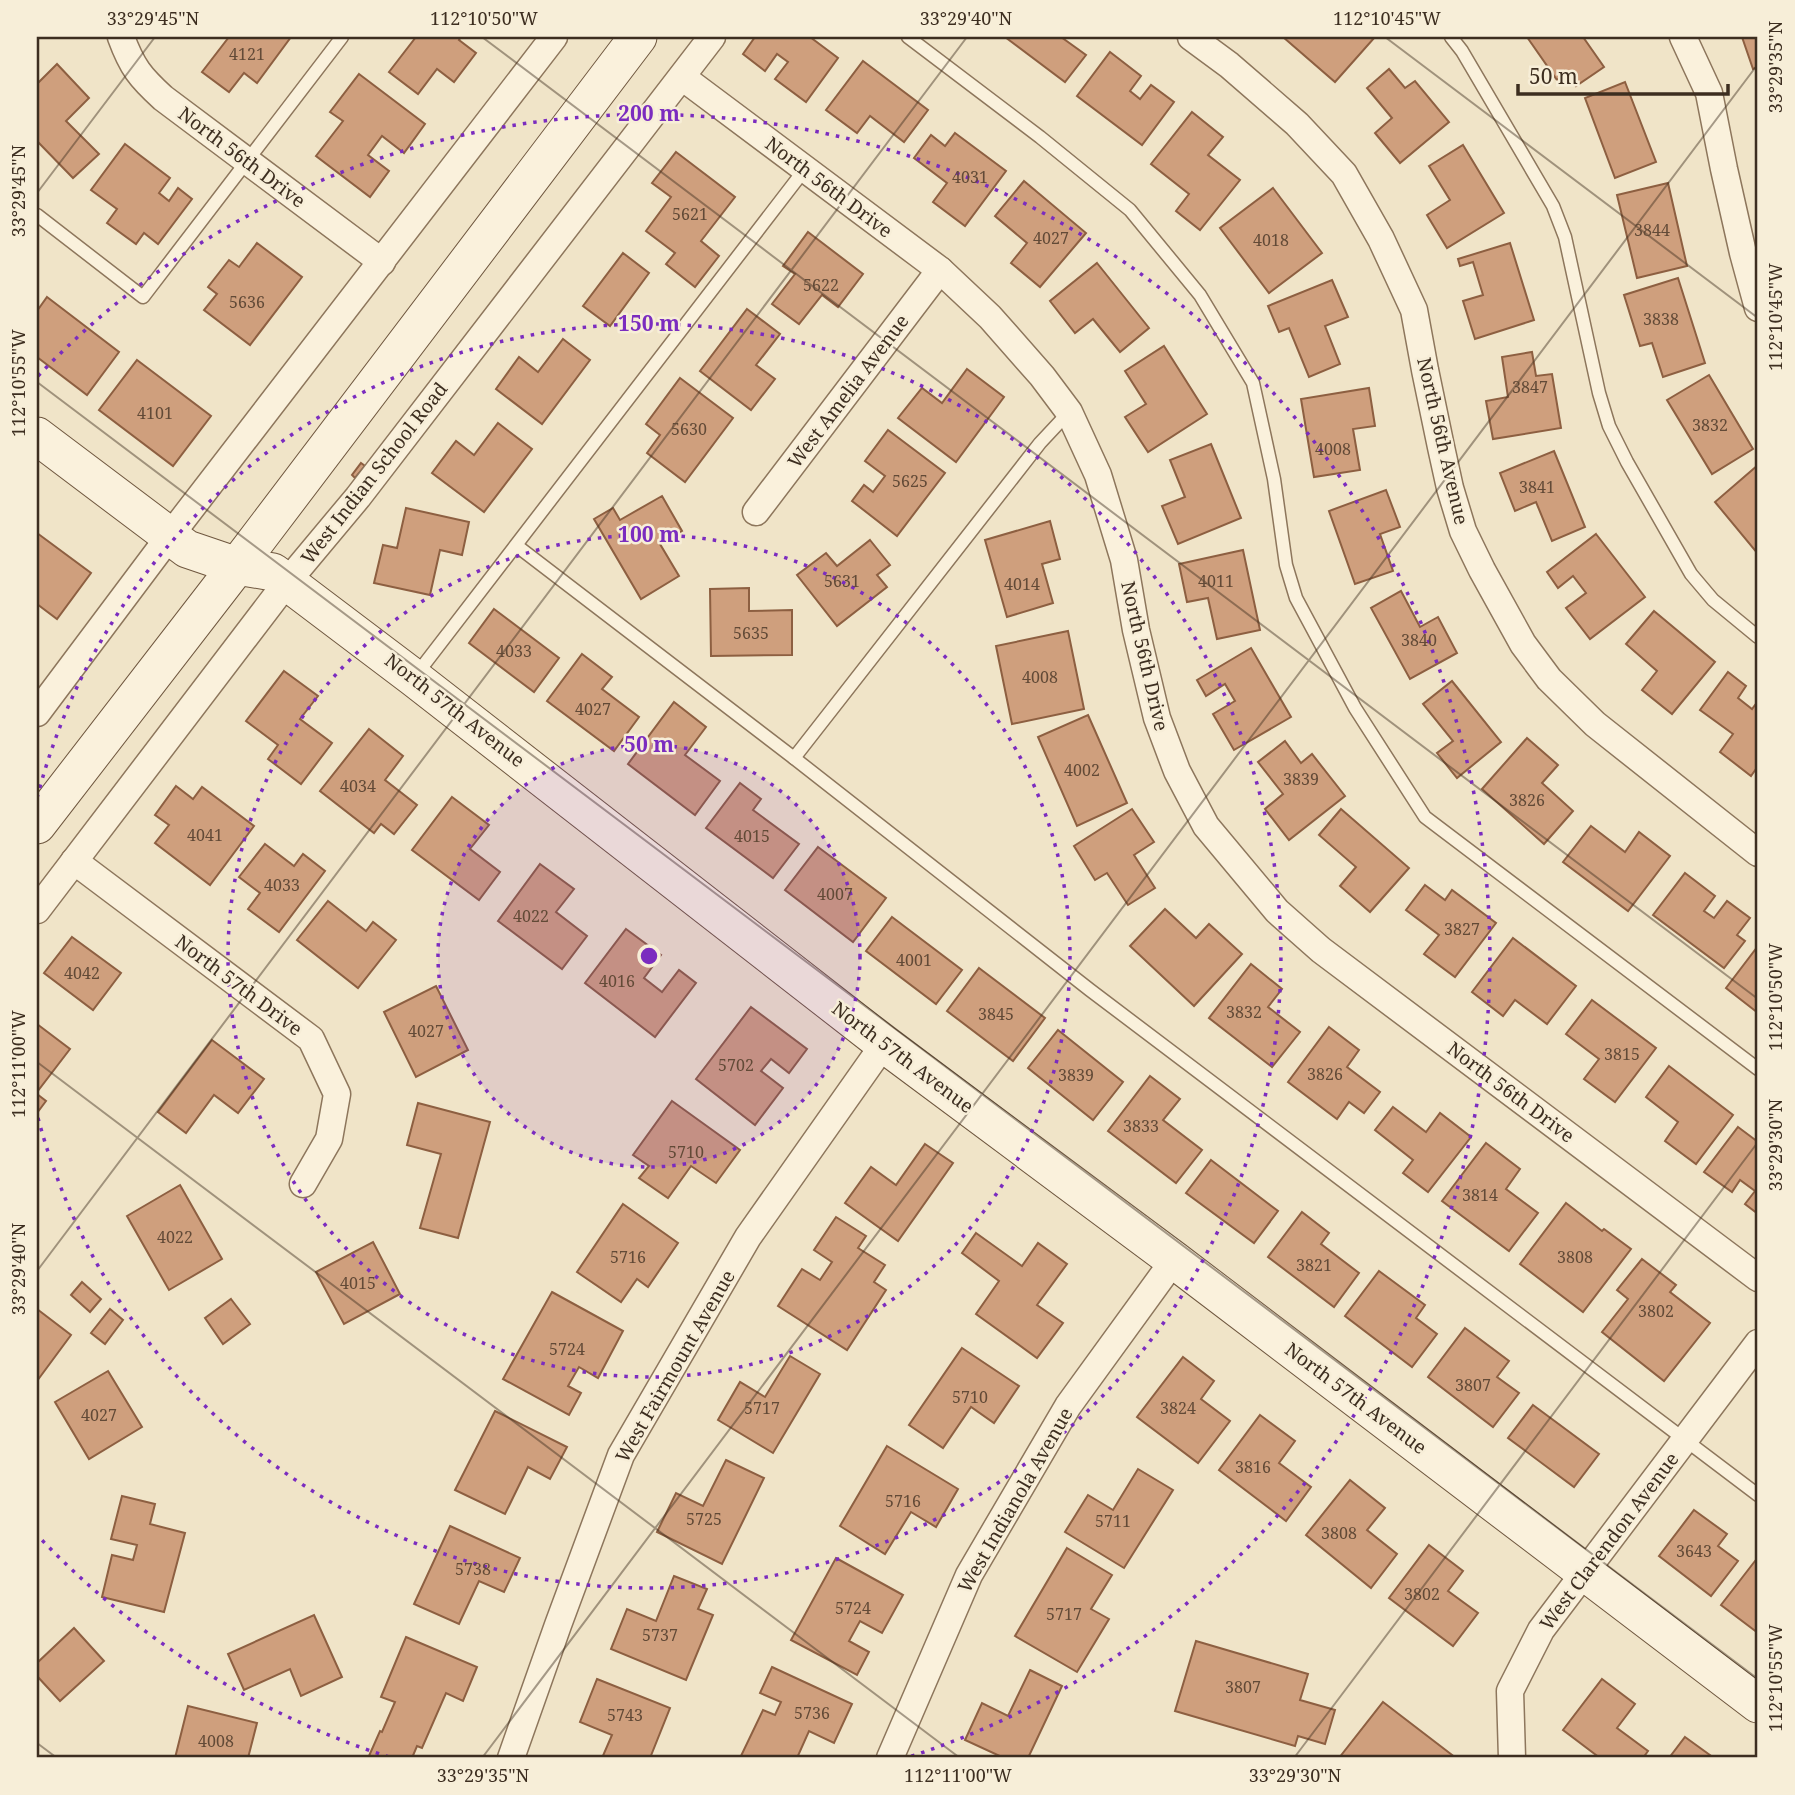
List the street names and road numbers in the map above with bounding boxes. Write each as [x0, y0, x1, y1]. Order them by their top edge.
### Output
street label: North 56th Drive [173, 101, 311, 213]
street label: North 56th Drive [760, 131, 898, 243]
street label: West Amelia Avenue [782, 309, 914, 473]
street label: North 56th Avenue [1411, 355, 1475, 527]
street label: West Indian School Road [295, 376, 453, 569]
street label: North 56th Drive [1115, 579, 1175, 733]
street label: North 57th Avenue [380, 647, 530, 773]
street label: North 57th Drive [170, 929, 308, 1041]
street label: North 57th Avenue [827, 995, 979, 1119]
street label: North 56th Drive [1442, 1036, 1580, 1148]
street label: West Fairmount Avenue [609, 1265, 741, 1467]
street label: North 57th Avenue [1280, 1336, 1432, 1460]
street label: West Indianola Avenue [951, 1403, 1079, 1597]
street label: West Clarendon Avenue [1533, 1447, 1685, 1635]

